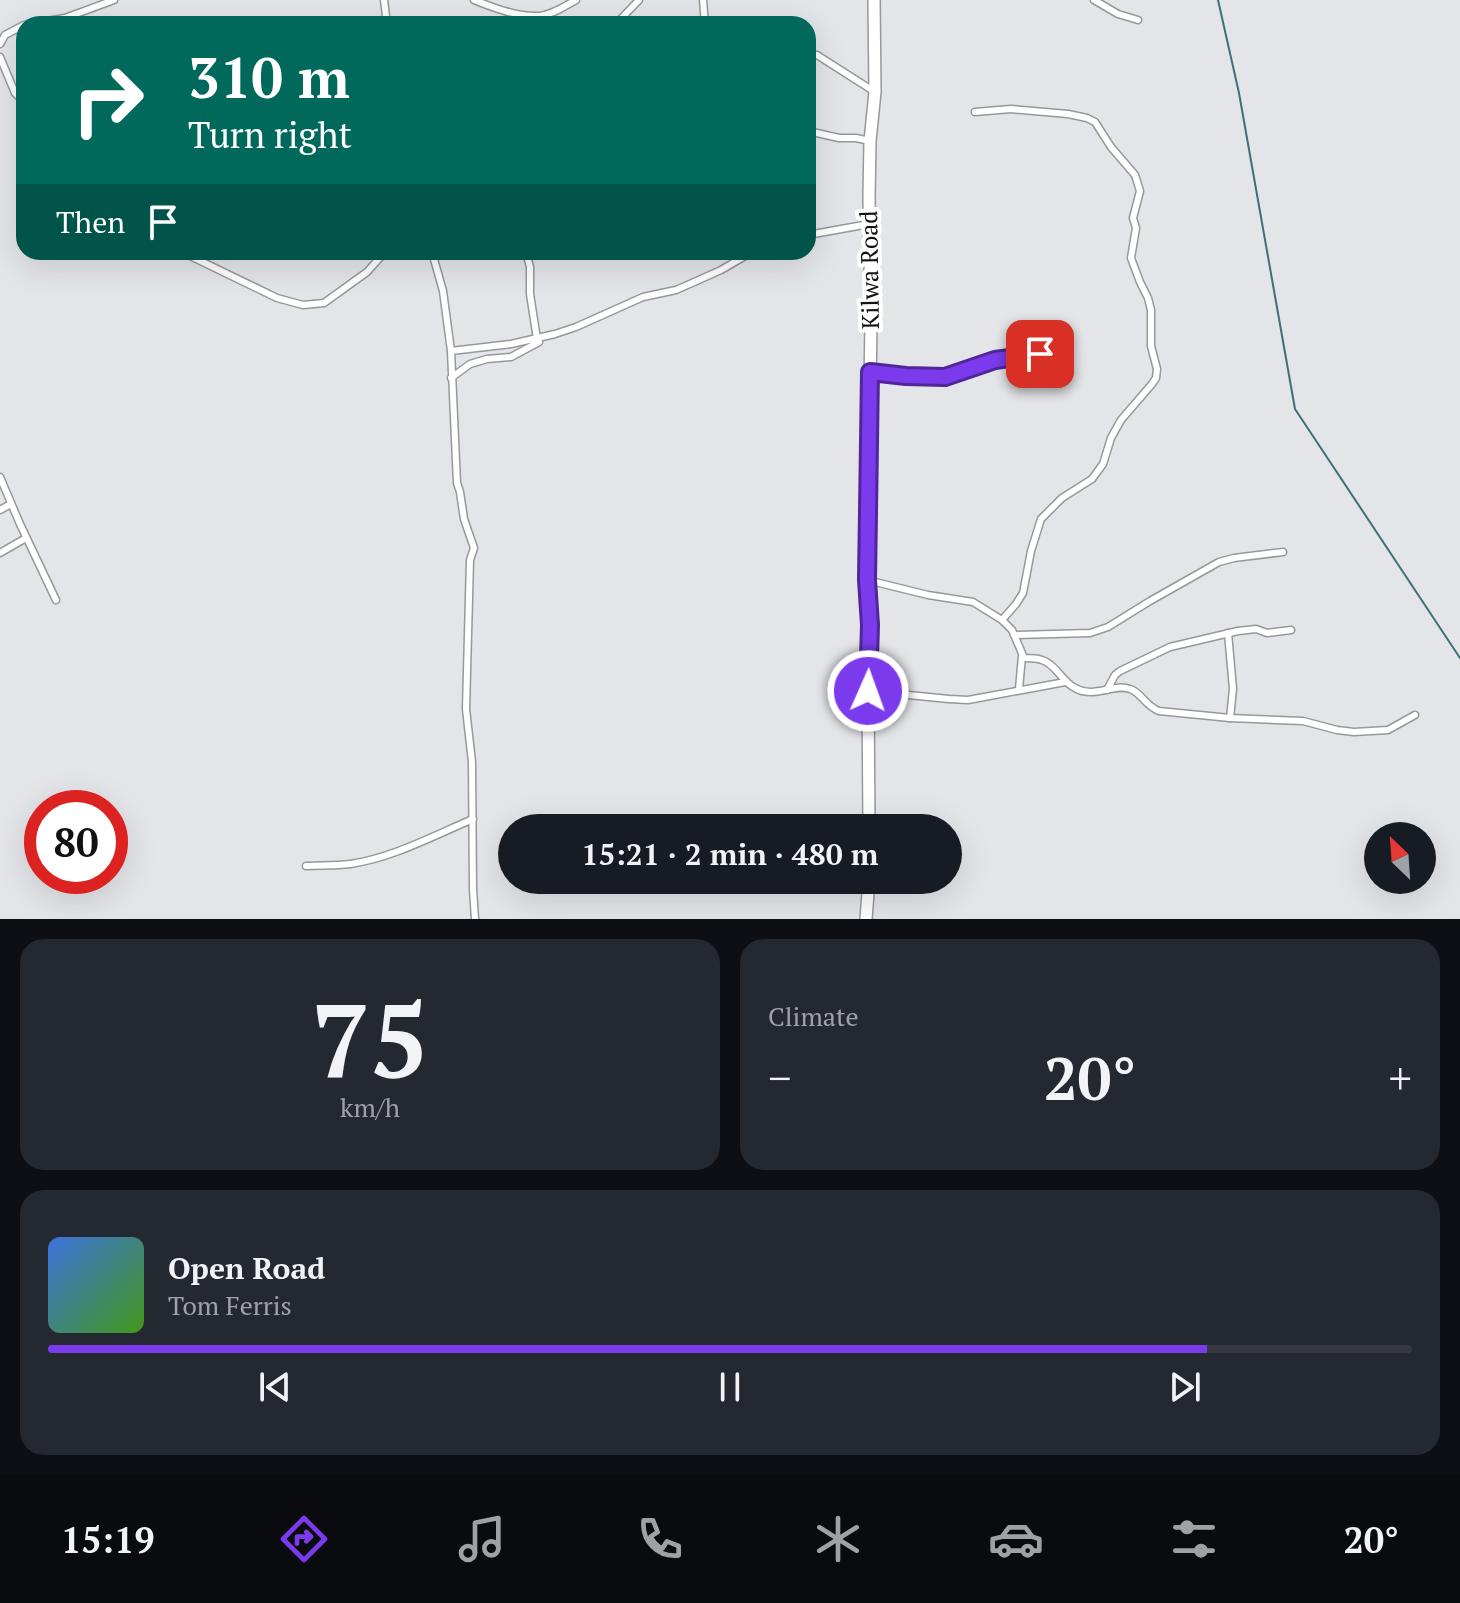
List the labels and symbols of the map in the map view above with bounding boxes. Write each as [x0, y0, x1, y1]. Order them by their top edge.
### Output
street label: Kilwa Road [852, 210, 886, 330]
pin [1006, 320, 1074, 388]
position arrow [826, 649, 910, 733]
speed limit sign: 80 [24, 790, 128, 894]
north arrow [1364, 822, 1436, 894]

